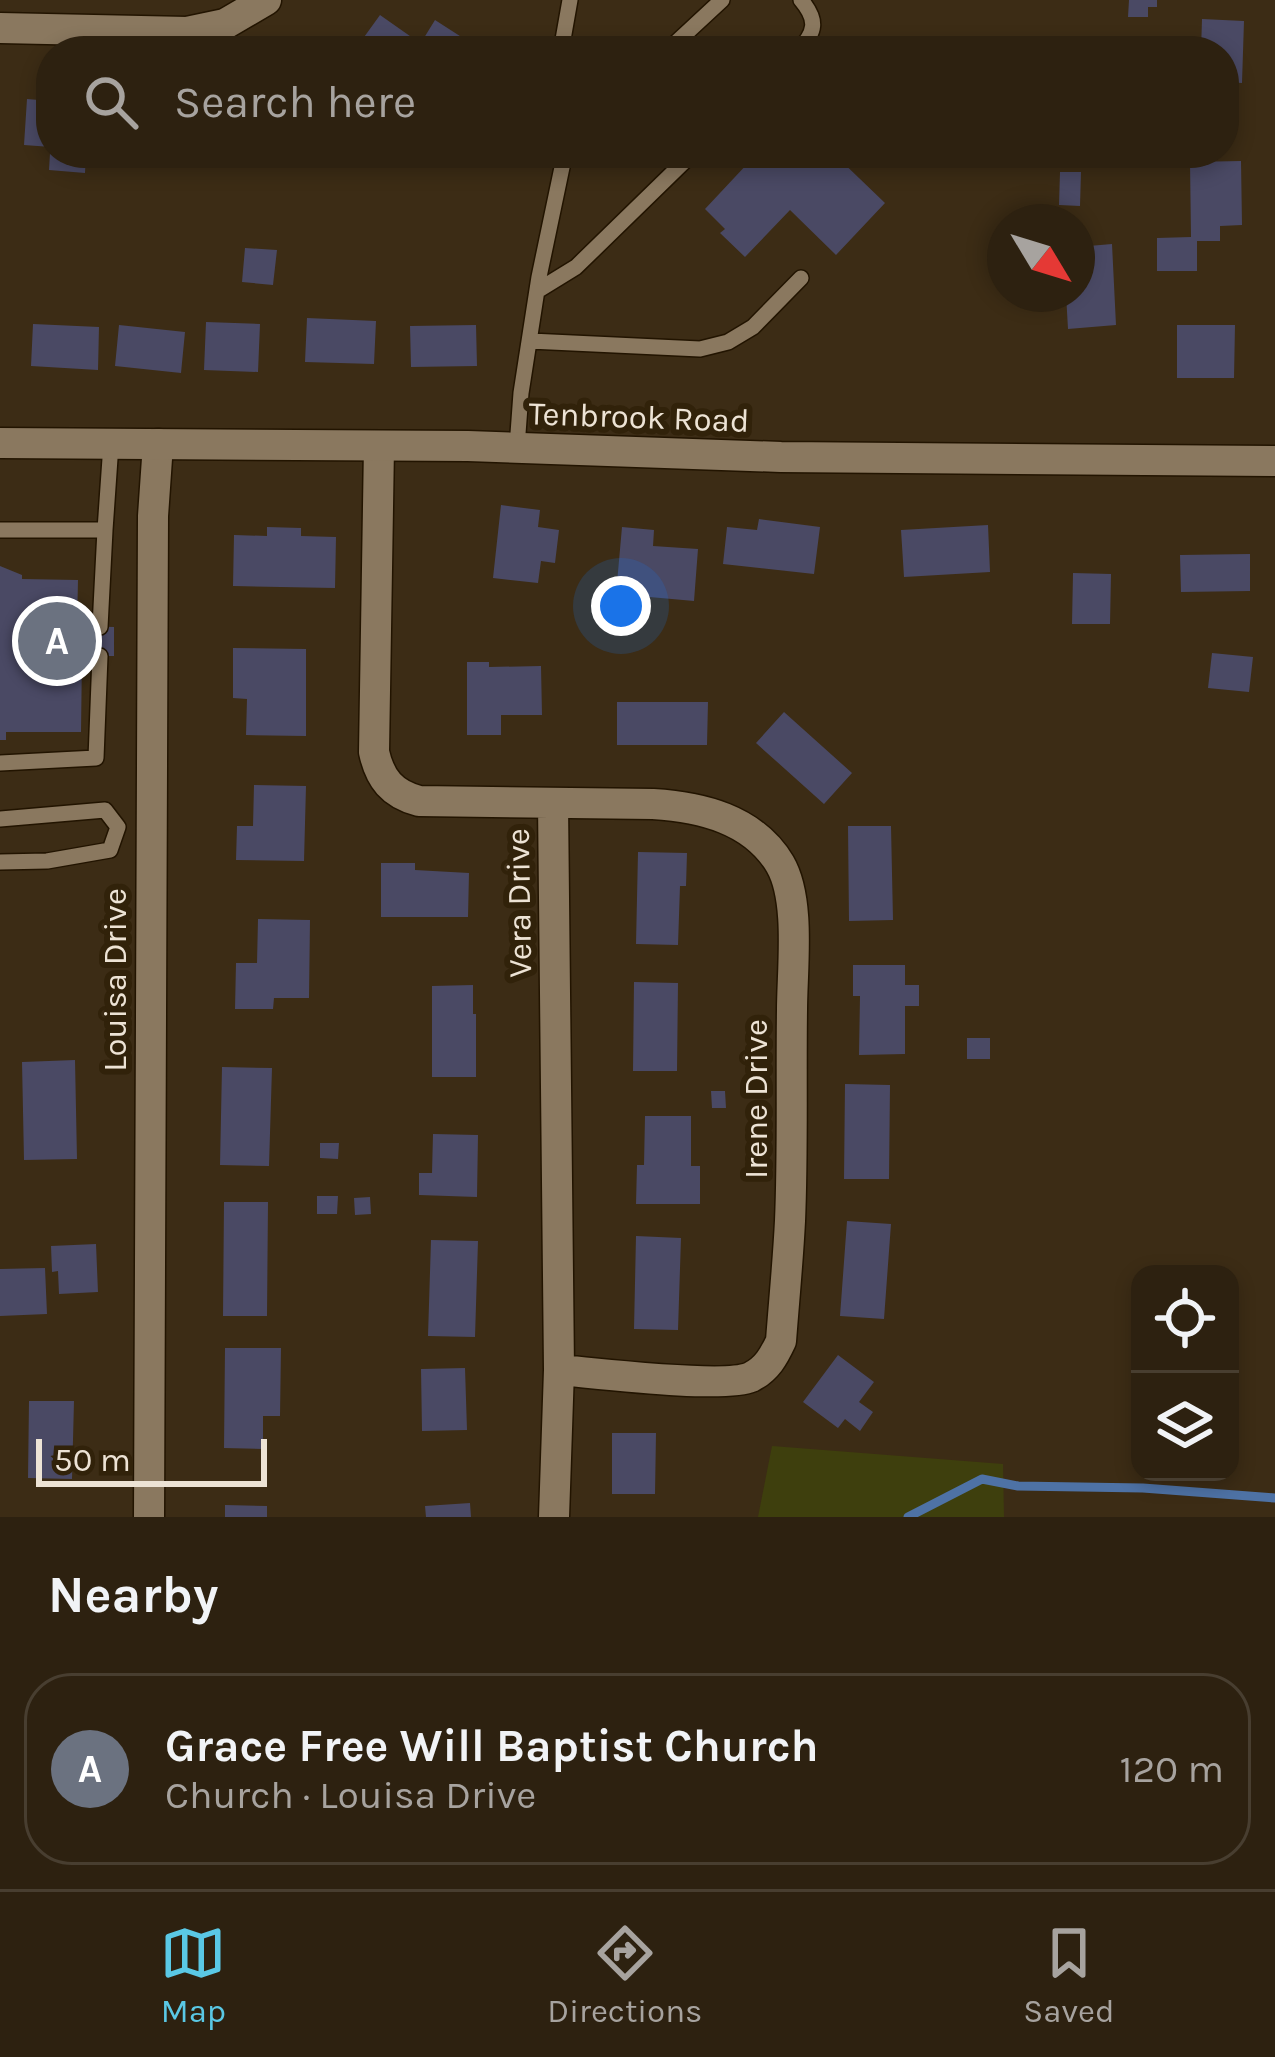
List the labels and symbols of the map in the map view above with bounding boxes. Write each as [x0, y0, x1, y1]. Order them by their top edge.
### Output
north arrow [987, 204, 1095, 312]
street label: Tenbrook Road [528, 394, 750, 440]
your location [591, 576, 651, 636]
pin: A [18, 596, 96, 686]
street label: Vera Drive [499, 828, 539, 978]
street label: Louisa Drive [96, 888, 134, 1072]
street label: Irene Drive [737, 1019, 775, 1179]
scale bar [36, 1433, 267, 1486]

